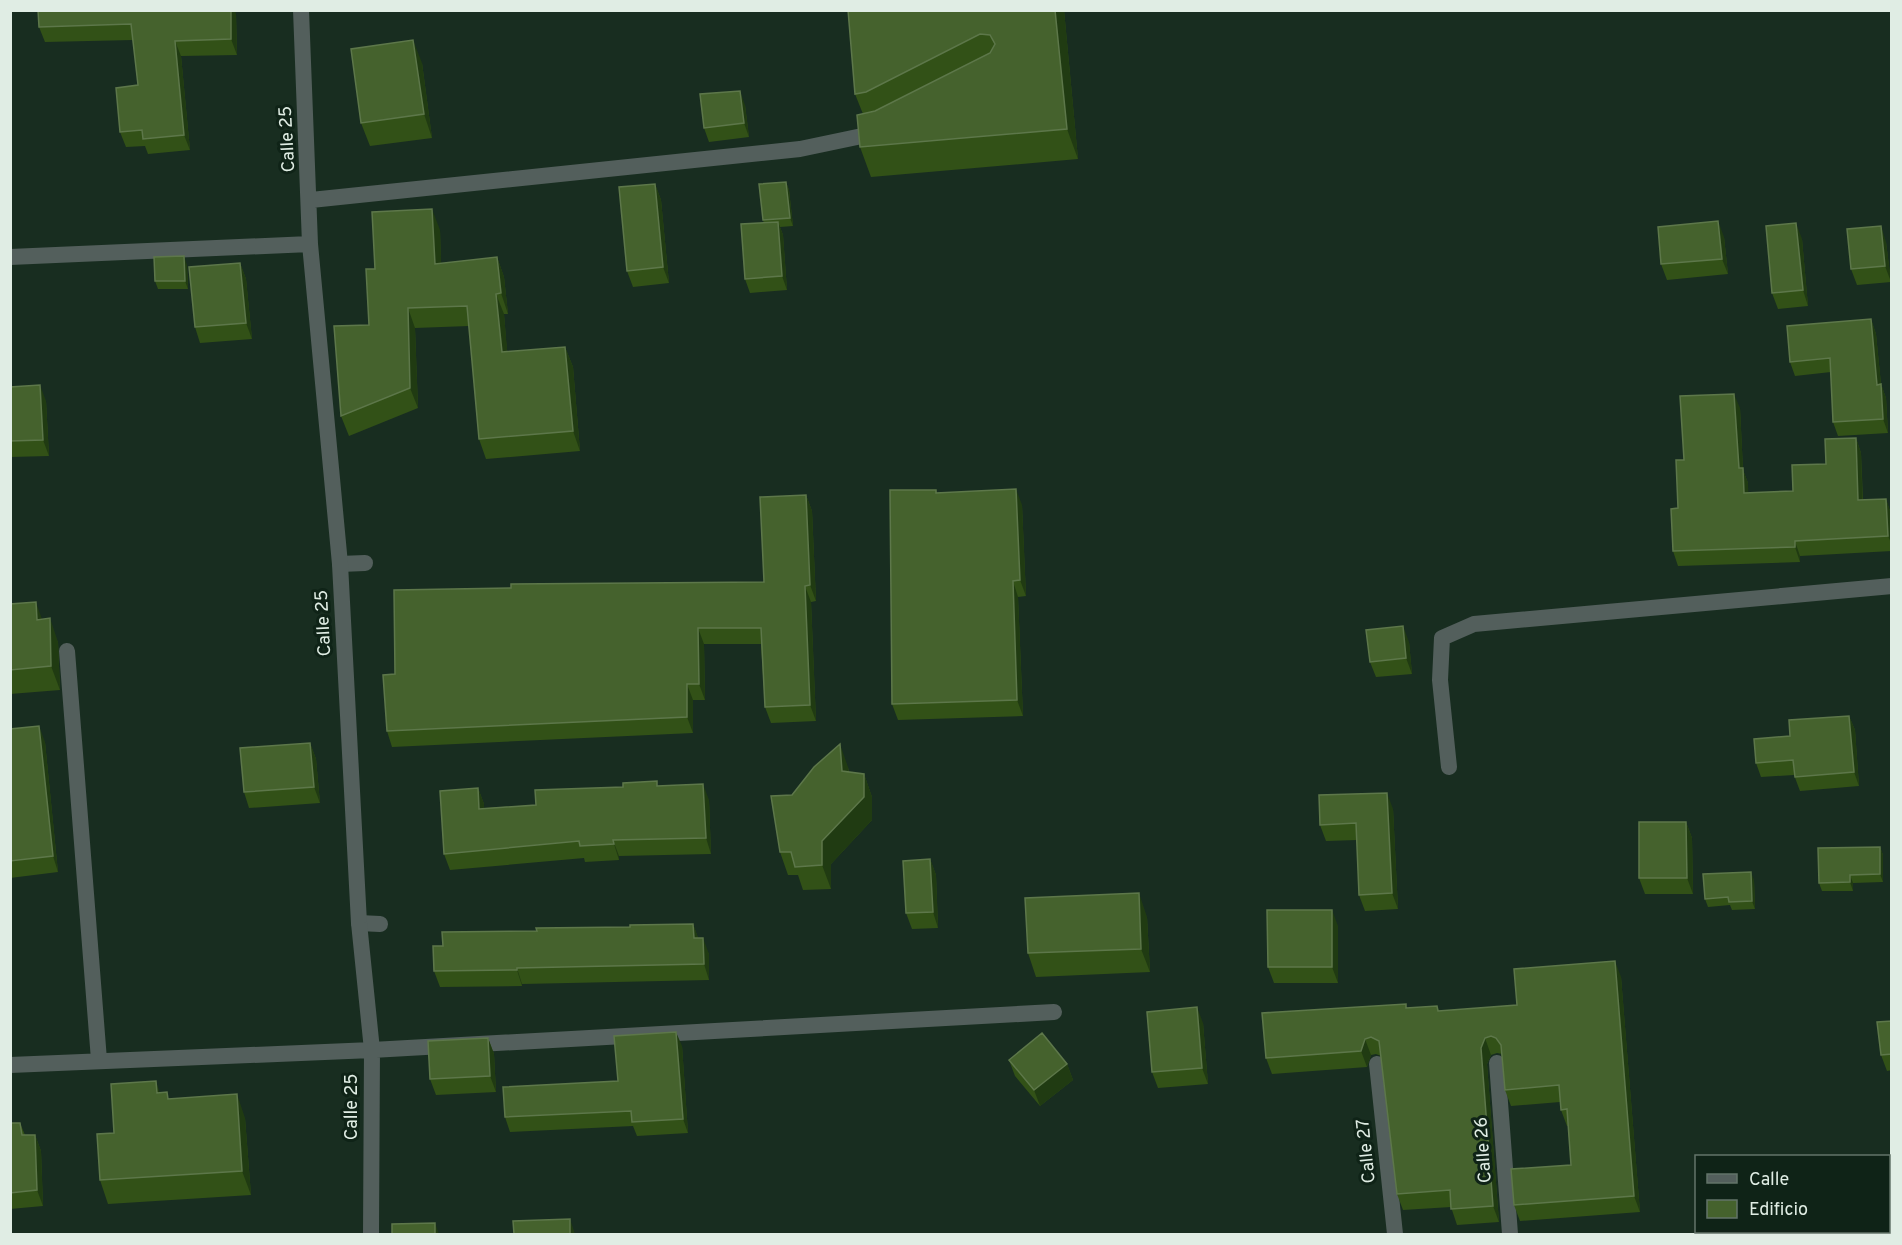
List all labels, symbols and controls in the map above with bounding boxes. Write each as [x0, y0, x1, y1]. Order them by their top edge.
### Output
street label: Calle 25 [275, 105, 301, 173]
street label: Calle 25 [311, 589, 337, 657]
street label: Calle 25 [341, 1074, 364, 1140]
street label: Calle 26 [1470, 1116, 1498, 1184]
street label: Calle 27 [1352, 1118, 1382, 1184]
legend [1695, 1155, 1890, 1233]
text: Calle [1749, 1169, 1789, 1192]
text: Edificio [1749, 1199, 1808, 1222]

